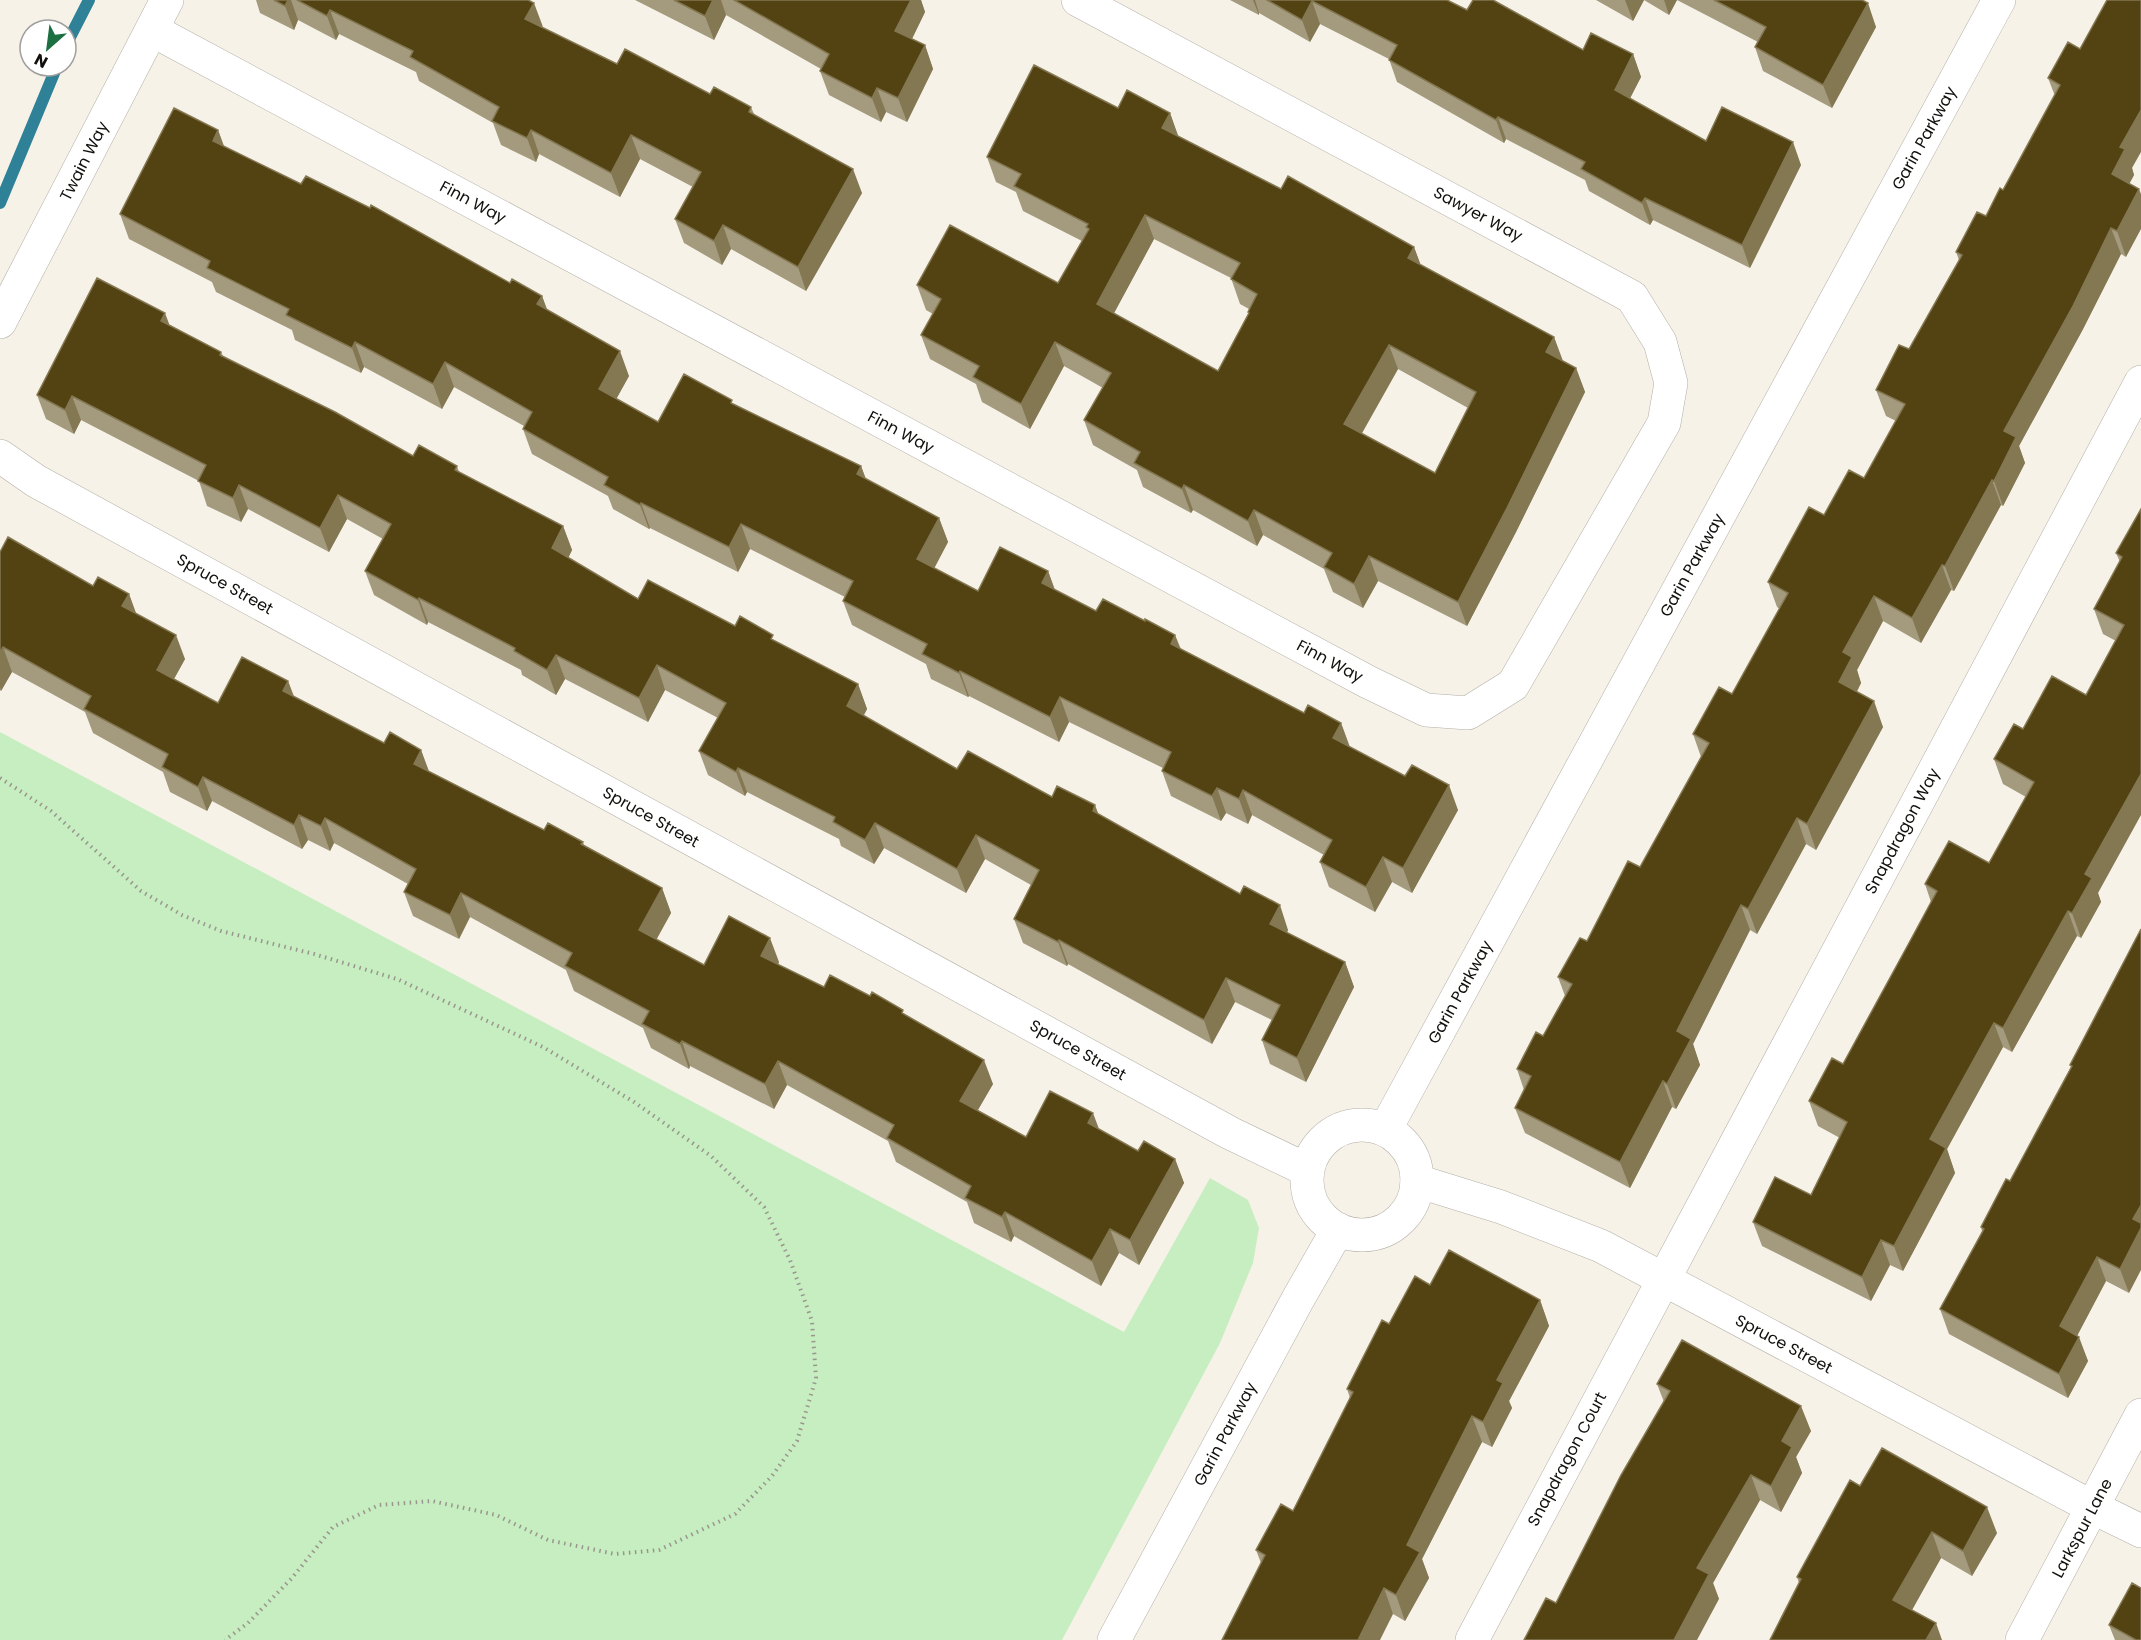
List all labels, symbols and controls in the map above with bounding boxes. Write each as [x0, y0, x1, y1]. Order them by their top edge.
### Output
north arrow [18, 18, 78, 78]
text: N [30, 48, 52, 74]
street label: Garin Parkway [1886, 82, 1962, 194]
street label: Twain Way [54, 117, 114, 205]
street label: Finn Way [436, 175, 510, 229]
street label: Sawyer Way [1429, 181, 1527, 247]
street label: Finn Way [864, 405, 938, 459]
street label: Garin Parkway [1654, 509, 1730, 621]
street label: Spruce Street [173, 548, 278, 620]
street label: Finn Way [1293, 634, 1367, 688]
street label: Snapdragon Way [1859, 764, 1945, 898]
street label: Spruce Street [599, 781, 704, 853]
street label: Garin Parkway [1422, 936, 1498, 1048]
street label: Spruce Street [1026, 1014, 1131, 1086]
street label: Spruce Street [1731, 1309, 1837, 1379]
street label: Garin Parkway [1188, 1378, 1262, 1490]
street label: Snapdragon Court [1522, 1388, 1612, 1530]
street label: Larkspur Lane [2046, 1474, 2118, 1582]

